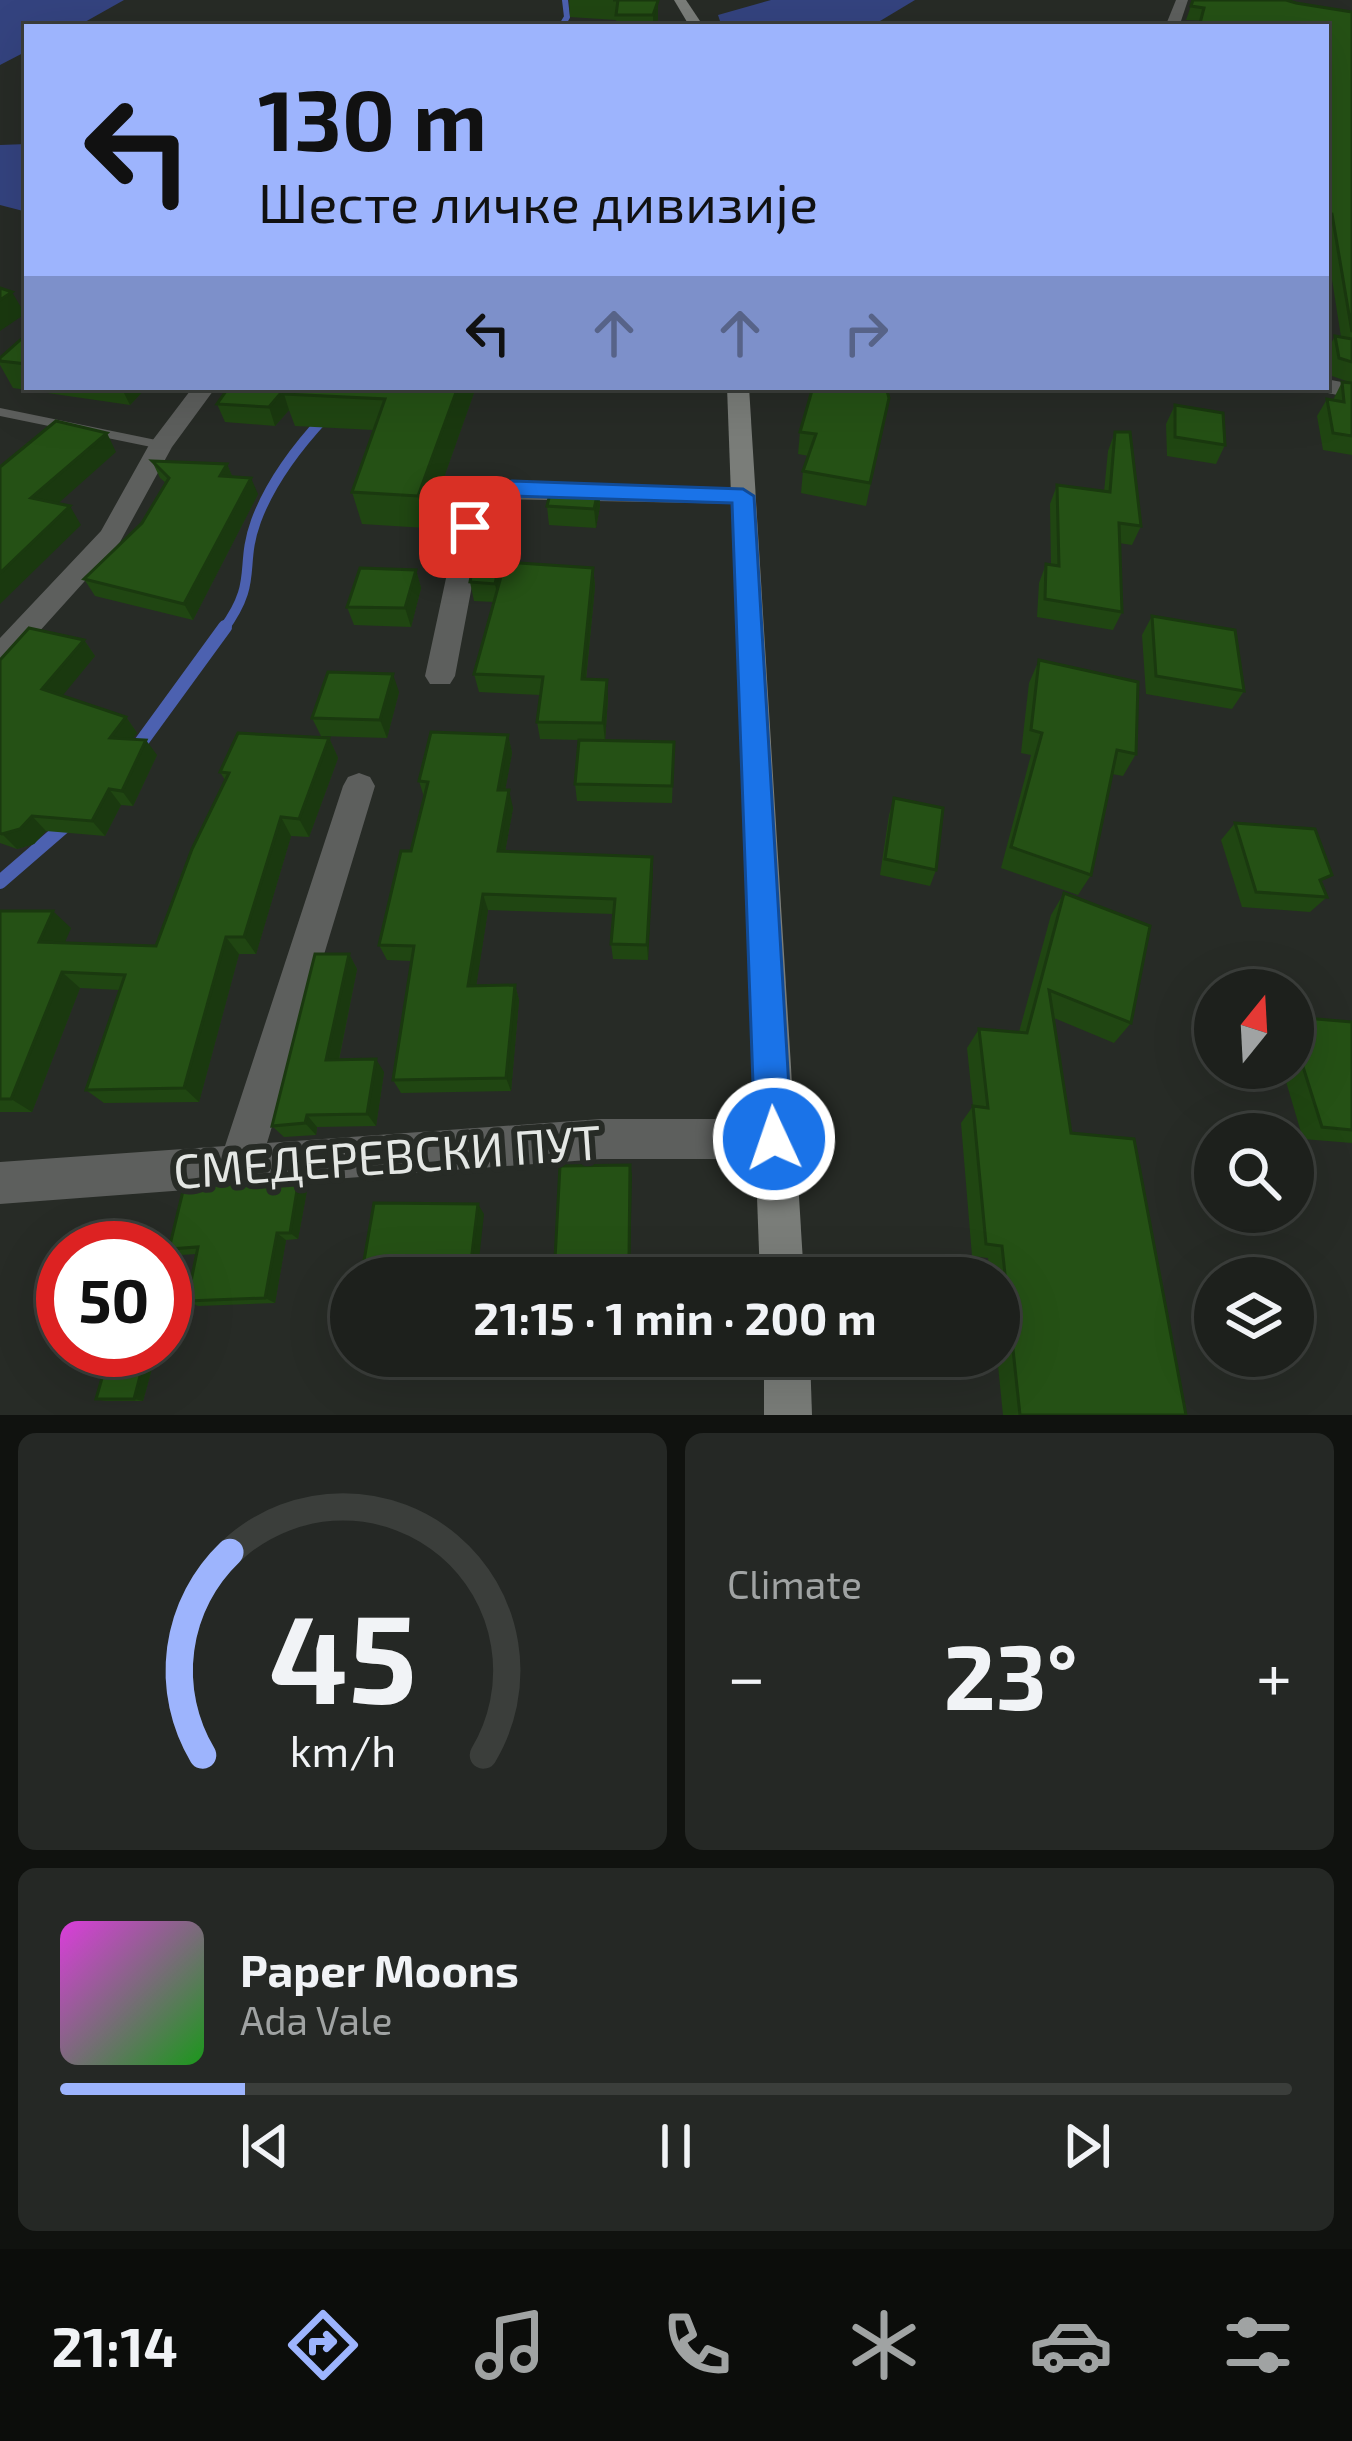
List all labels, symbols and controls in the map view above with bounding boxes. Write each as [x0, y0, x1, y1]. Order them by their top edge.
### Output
text: 130 m [258, 67, 487, 168]
icon: left [60, 72, 216, 228]
text: Шесте личке дивизије [258, 169, 818, 234]
icon: left [455, 300, 521, 366]
icon: ahead [581, 300, 647, 366]
icon: ahead [707, 300, 773, 366]
icon: right [833, 300, 899, 366]
pin [419, 476, 521, 578]
icon: arrive [437, 494, 503, 560]
north arrow [1194, 969, 1314, 1089]
map controls [1194, 969, 1314, 1377]
position arrow [711, 1076, 837, 1202]
street label: СМЕДЕРЕВСКИ ПУТ [171, 1111, 603, 1199]
button: search [1194, 1113, 1314, 1233]
speed limit sign: 50 [36, 1221, 192, 1377]
button: layers [1194, 1257, 1314, 1377]
text: 21:15 · 1 min · 200 m [473, 1290, 877, 1344]
text: Climate [727, 1560, 862, 1607]
text: 45 [268, 1579, 417, 1729]
text: 23° [943, 1620, 1078, 1728]
text: − [727, 1635, 766, 1714]
text: + [1256, 1635, 1292, 1714]
text: km/h [289, 1723, 396, 1775]
text: Paper Moons [240, 1942, 519, 1996]
text: Ada Vale [240, 1996, 392, 2043]
icon: previous [232, 2113, 298, 2179]
icon: pause [643, 2113, 709, 2179]
icon: next [1054, 2113, 1120, 2179]
icon: directions [281, 2303, 365, 2387]
icon: music [468, 2303, 552, 2387]
icon: phone [655, 2303, 739, 2387]
icon: climate [842, 2303, 926, 2387]
icon: car [1029, 2303, 1113, 2387]
icon: filters [1216, 2303, 1300, 2387]
text: 21:14 [52, 2313, 178, 2378]

